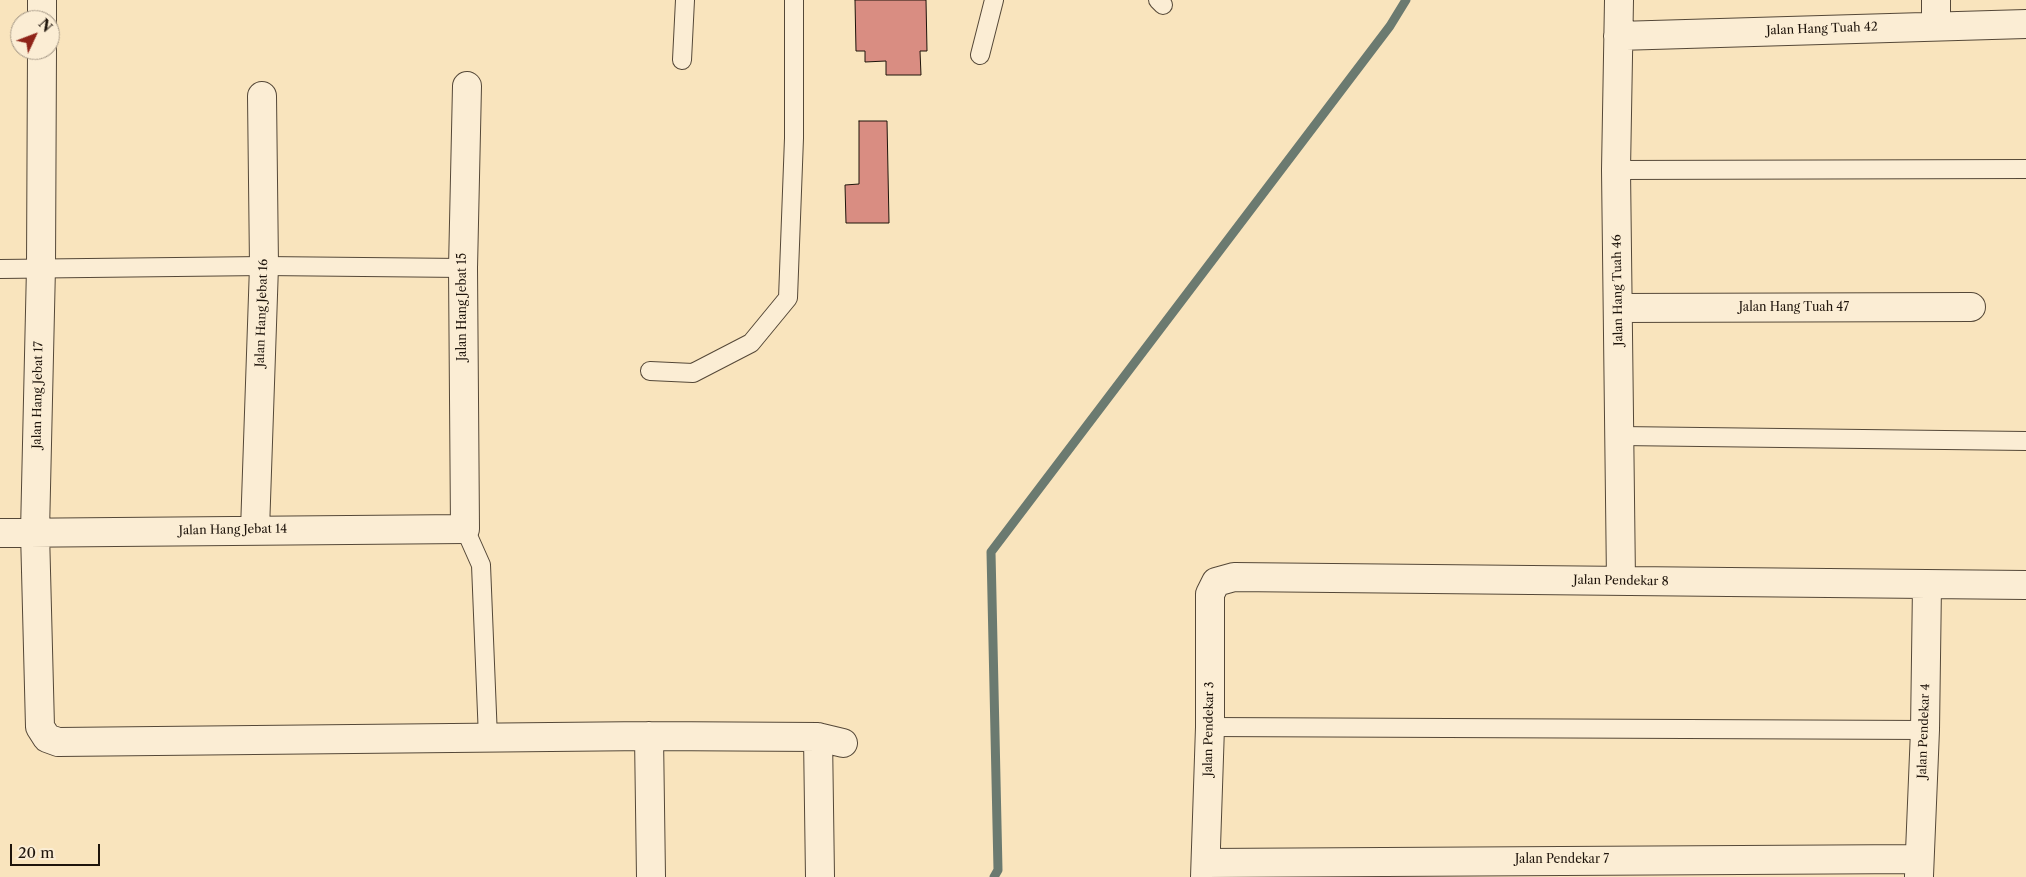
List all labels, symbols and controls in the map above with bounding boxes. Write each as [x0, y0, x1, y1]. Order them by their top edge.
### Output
north arrow [10, 10, 60, 60]
text: N [35, 15, 56, 36]
street label: Jalan Hang Tuah 42 [1766, 20, 1878, 38]
street label: Jalan Hang Tuah 46 [1610, 234, 1626, 346]
street label: Jalan Hang Jebat 15 [456, 253, 470, 361]
street label: Jalan Hang Jebat 16 [253, 259, 271, 367]
street label: Jalan Hang Tuah 47 [1739, 301, 1849, 315]
street label: Jalan Hang Jebat 17 [30, 341, 46, 449]
street label: Jalan Hang Jebat 14 [179, 522, 287, 538]
street label: Jalan Pendekar 8 [1573, 573, 1669, 589]
street label: Jalan Pendekar 3 [1201, 681, 1217, 777]
street label: Jalan Pendekar 4 [1915, 683, 1933, 779]
scale bar [12, 834, 102, 866]
text: 20 m [18, 843, 54, 862]
street label: Jalan Pendekar 7 [1515, 853, 1609, 867]

